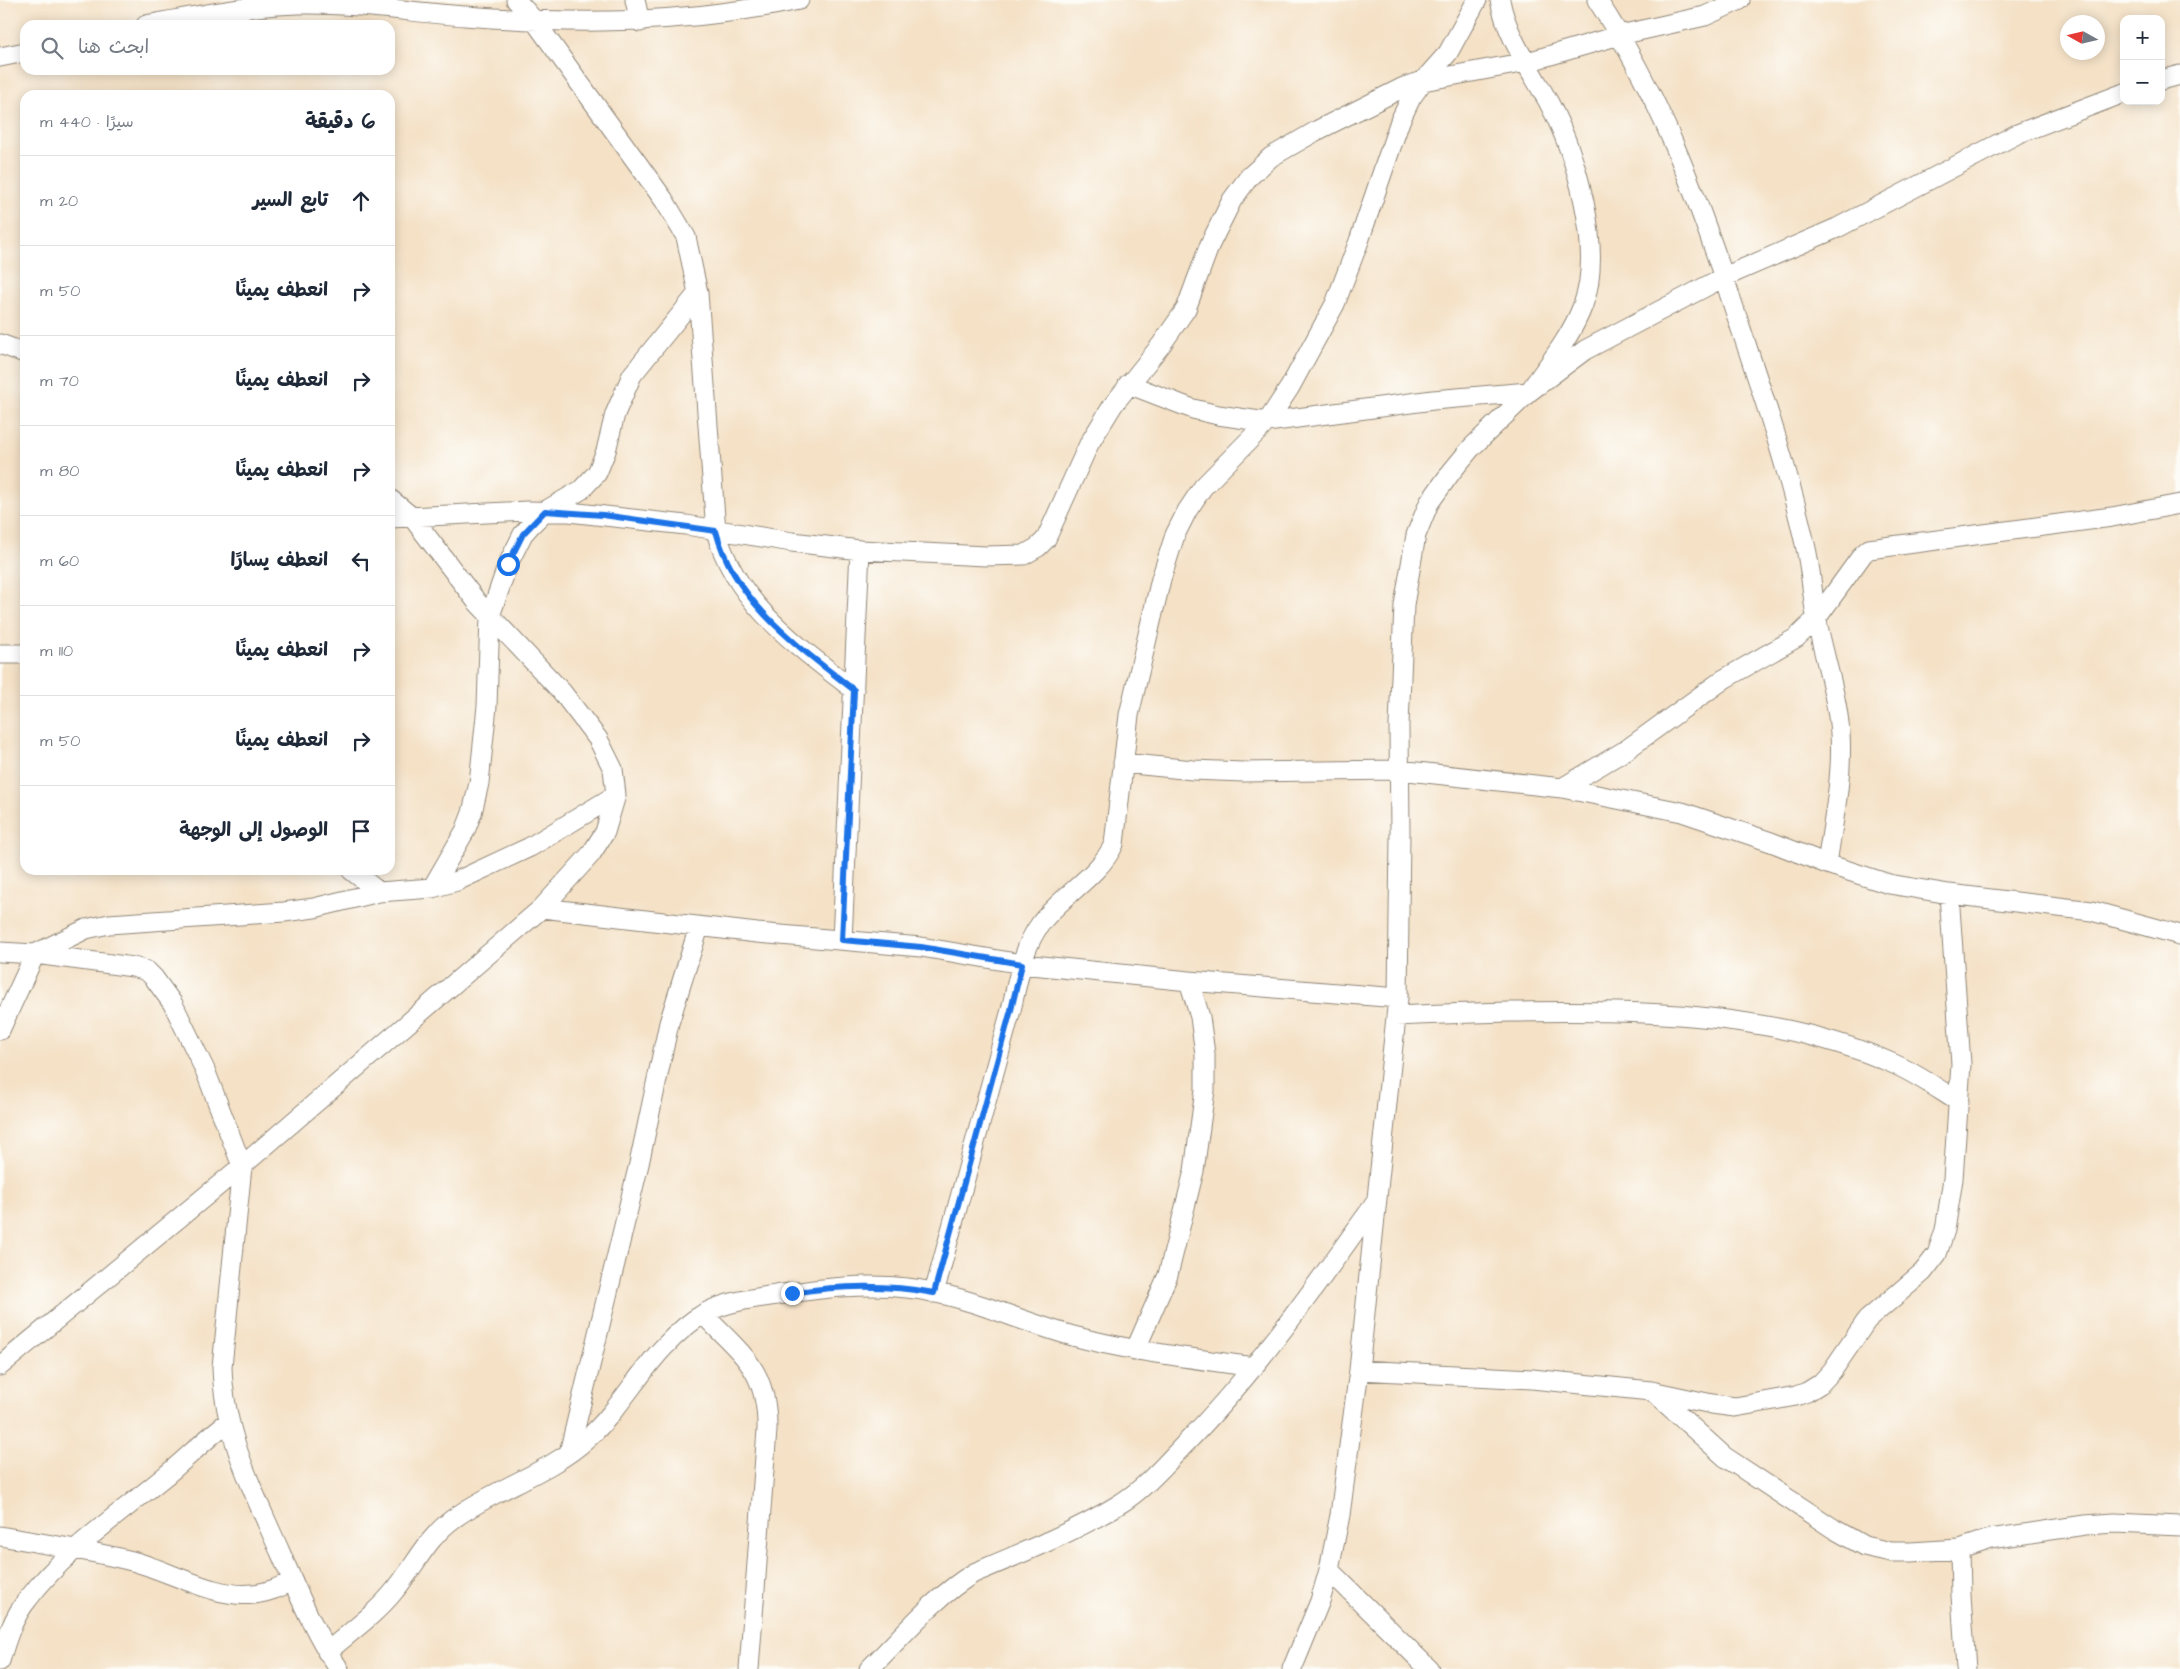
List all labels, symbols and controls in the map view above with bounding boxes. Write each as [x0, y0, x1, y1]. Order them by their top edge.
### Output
north arrow [2060, 15, 2105, 60]
map controls [2120, 15, 2165, 105]
button: + [2120, 15, 2165, 60]
search box [20, 20, 395, 75]
icon: search [38, 34, 66, 62]
text: ابحث هنا [78, 34, 149, 61]
button: − [2120, 60, 2165, 105]
text: 6 دقيقة [305, 107, 375, 136]
text: سيرًا · 440 m [40, 111, 134, 133]
text: تابع السير [253, 187, 328, 214]
icon: ahead [347, 187, 375, 215]
text: 20 m [40, 190, 78, 212]
text: انعطف يمينًا [236, 277, 328, 304]
icon: right [347, 277, 375, 305]
text: 50 m [40, 280, 80, 302]
text: انعطف يمينًا [236, 367, 328, 394]
icon: right [347, 367, 375, 395]
text: 70 m [40, 370, 79, 392]
text: انعطف يمينًا [236, 457, 328, 484]
icon: right [347, 457, 375, 485]
text: 80 m [40, 460, 79, 482]
text: انعطف يسارًا [231, 547, 328, 574]
icon: left [347, 547, 375, 575]
text: 60 m [40, 550, 79, 572]
route start [497, 553, 520, 576]
text: انعطف يمينًا [236, 637, 328, 664]
icon: right [347, 637, 375, 665]
text: 110 m [40, 640, 73, 662]
text: انعطف يمينًا [236, 727, 328, 754]
icon: right [347, 727, 375, 755]
text: 50 m [40, 730, 80, 752]
text: الوصول إلى الوجهة [179, 817, 328, 844]
icon: arrive [347, 817, 375, 845]
route end [781, 1282, 804, 1305]

